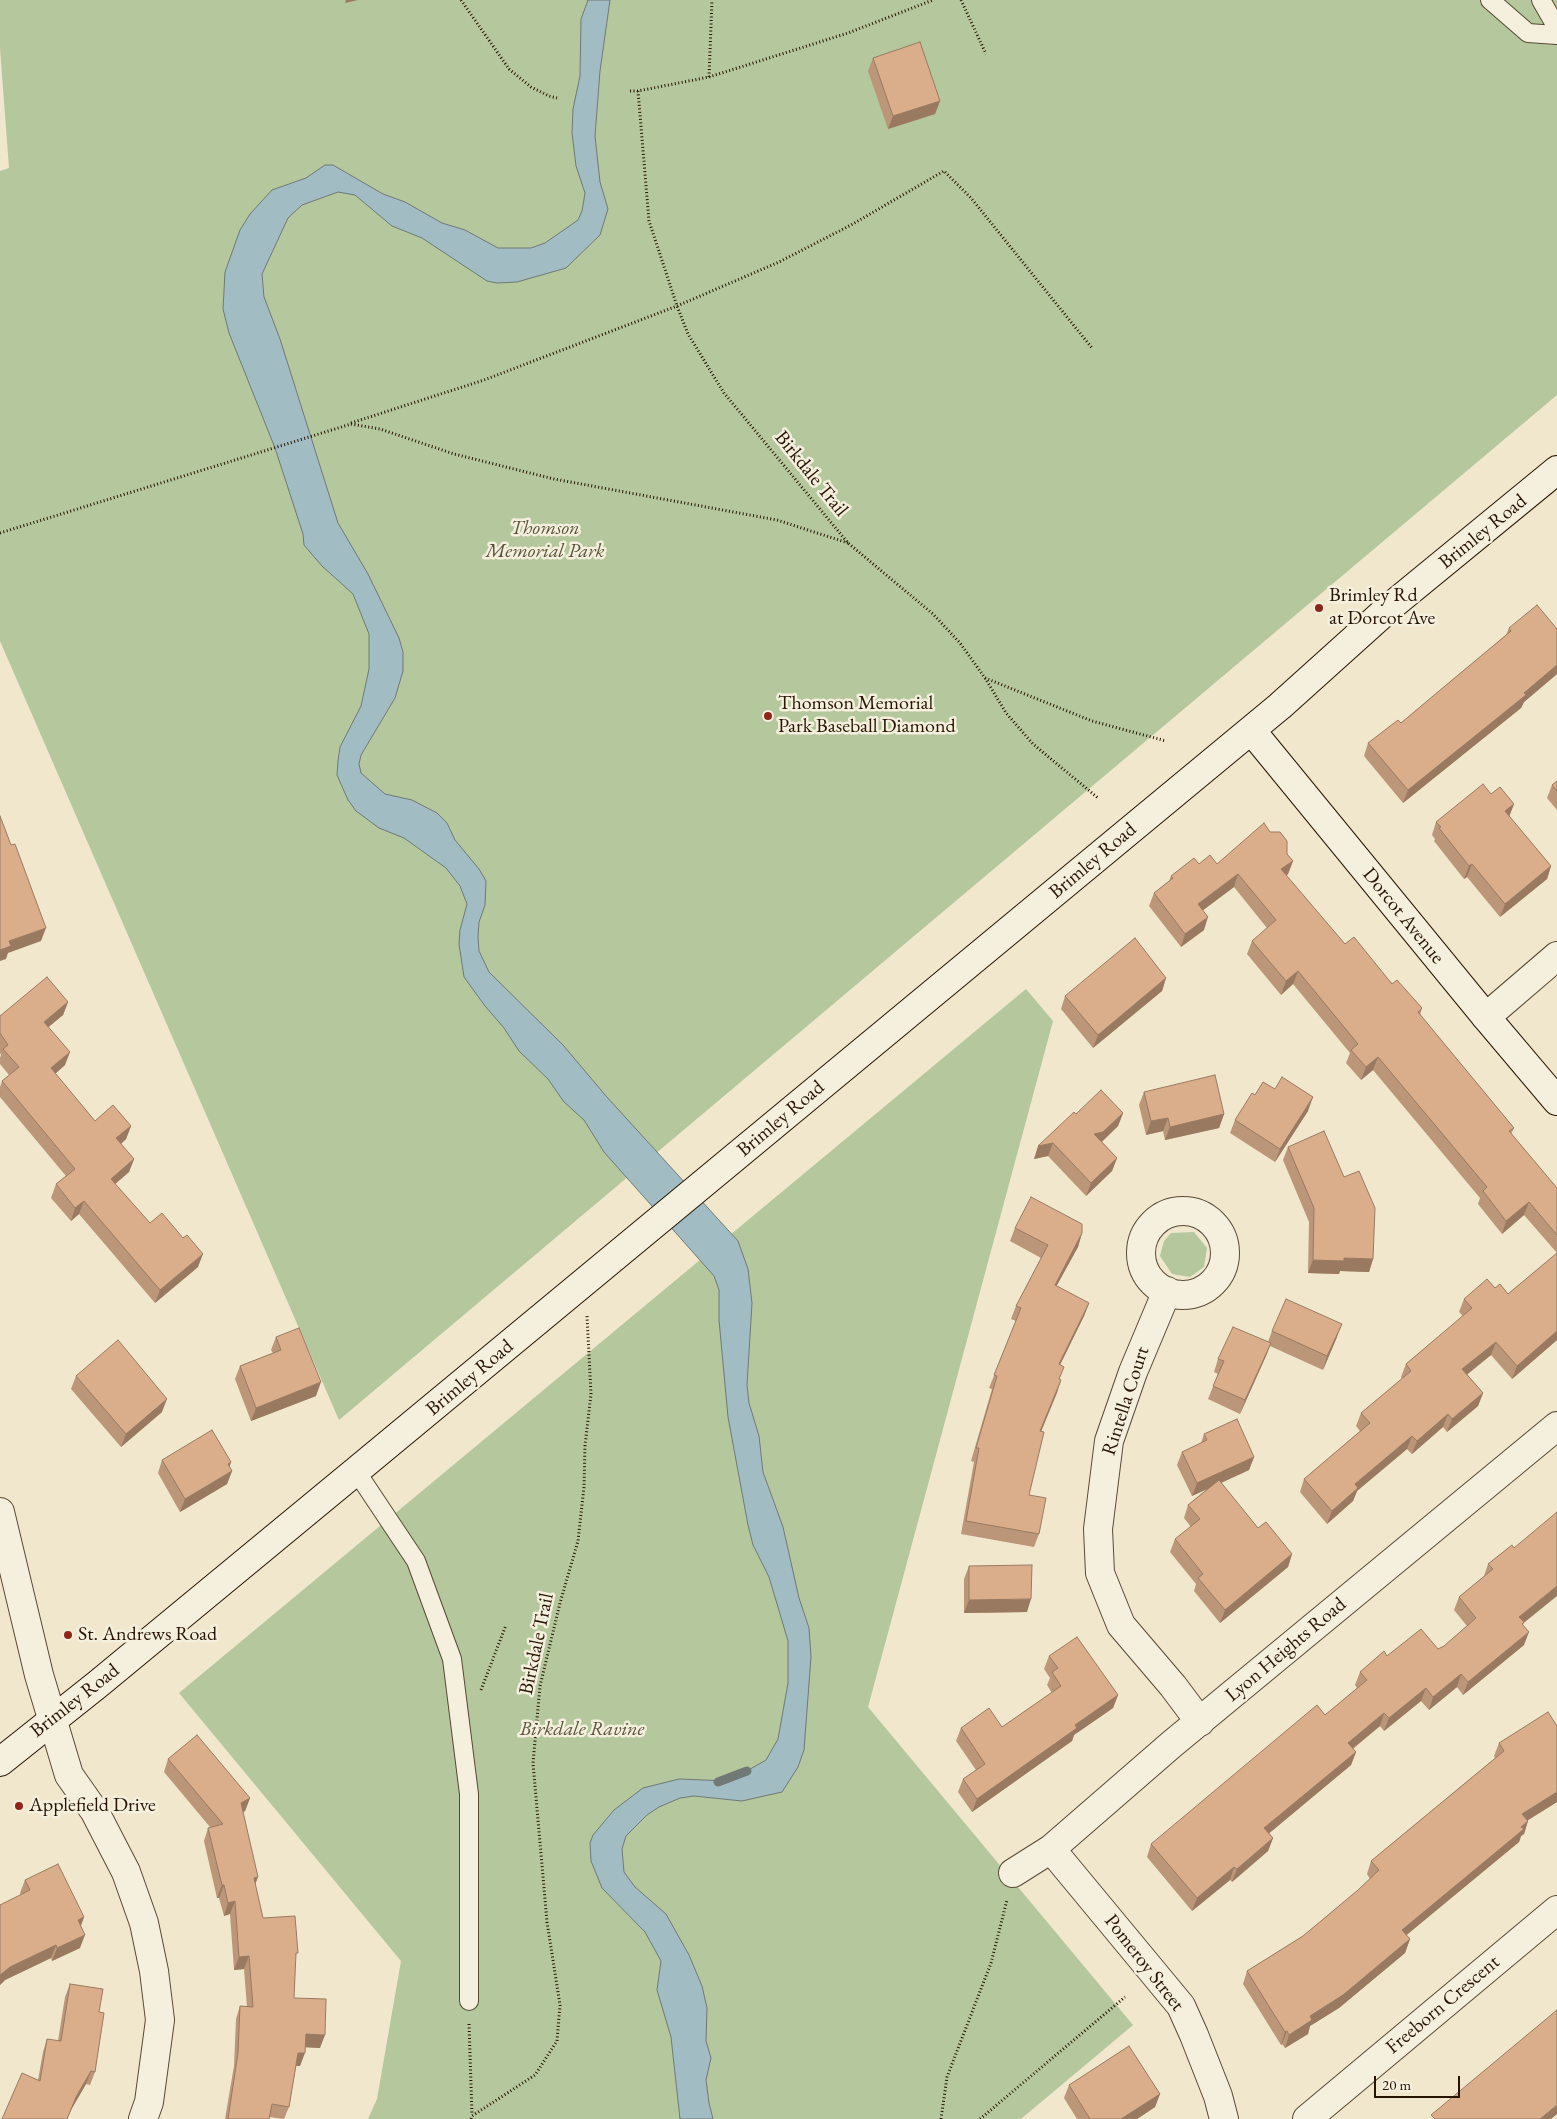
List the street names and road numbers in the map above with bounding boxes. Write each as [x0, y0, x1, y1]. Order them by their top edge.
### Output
street label: Birkdale Trail [769, 426, 853, 522]
street label: Brimley Road [1434, 489, 1532, 575]
street label: Brimley Road [1045, 818, 1141, 904]
street label: Dorcot Avenue [1357, 863, 1449, 969]
street label: Brimley Road [733, 1076, 829, 1162]
street label: Brimley Road [422, 1335, 518, 1421]
street label: Rintella Court [1097, 1344, 1155, 1458]
street label: Birkdale Trail [515, 1591, 559, 1697]
street label: Lyon Heights Road [1221, 1593, 1351, 1707]
street label: Brimley Road [26, 1659, 124, 1743]
street label: Pomeroy Street [1099, 1910, 1189, 2016]
street label: Freeborn Crescent [1381, 1950, 1505, 2060]

